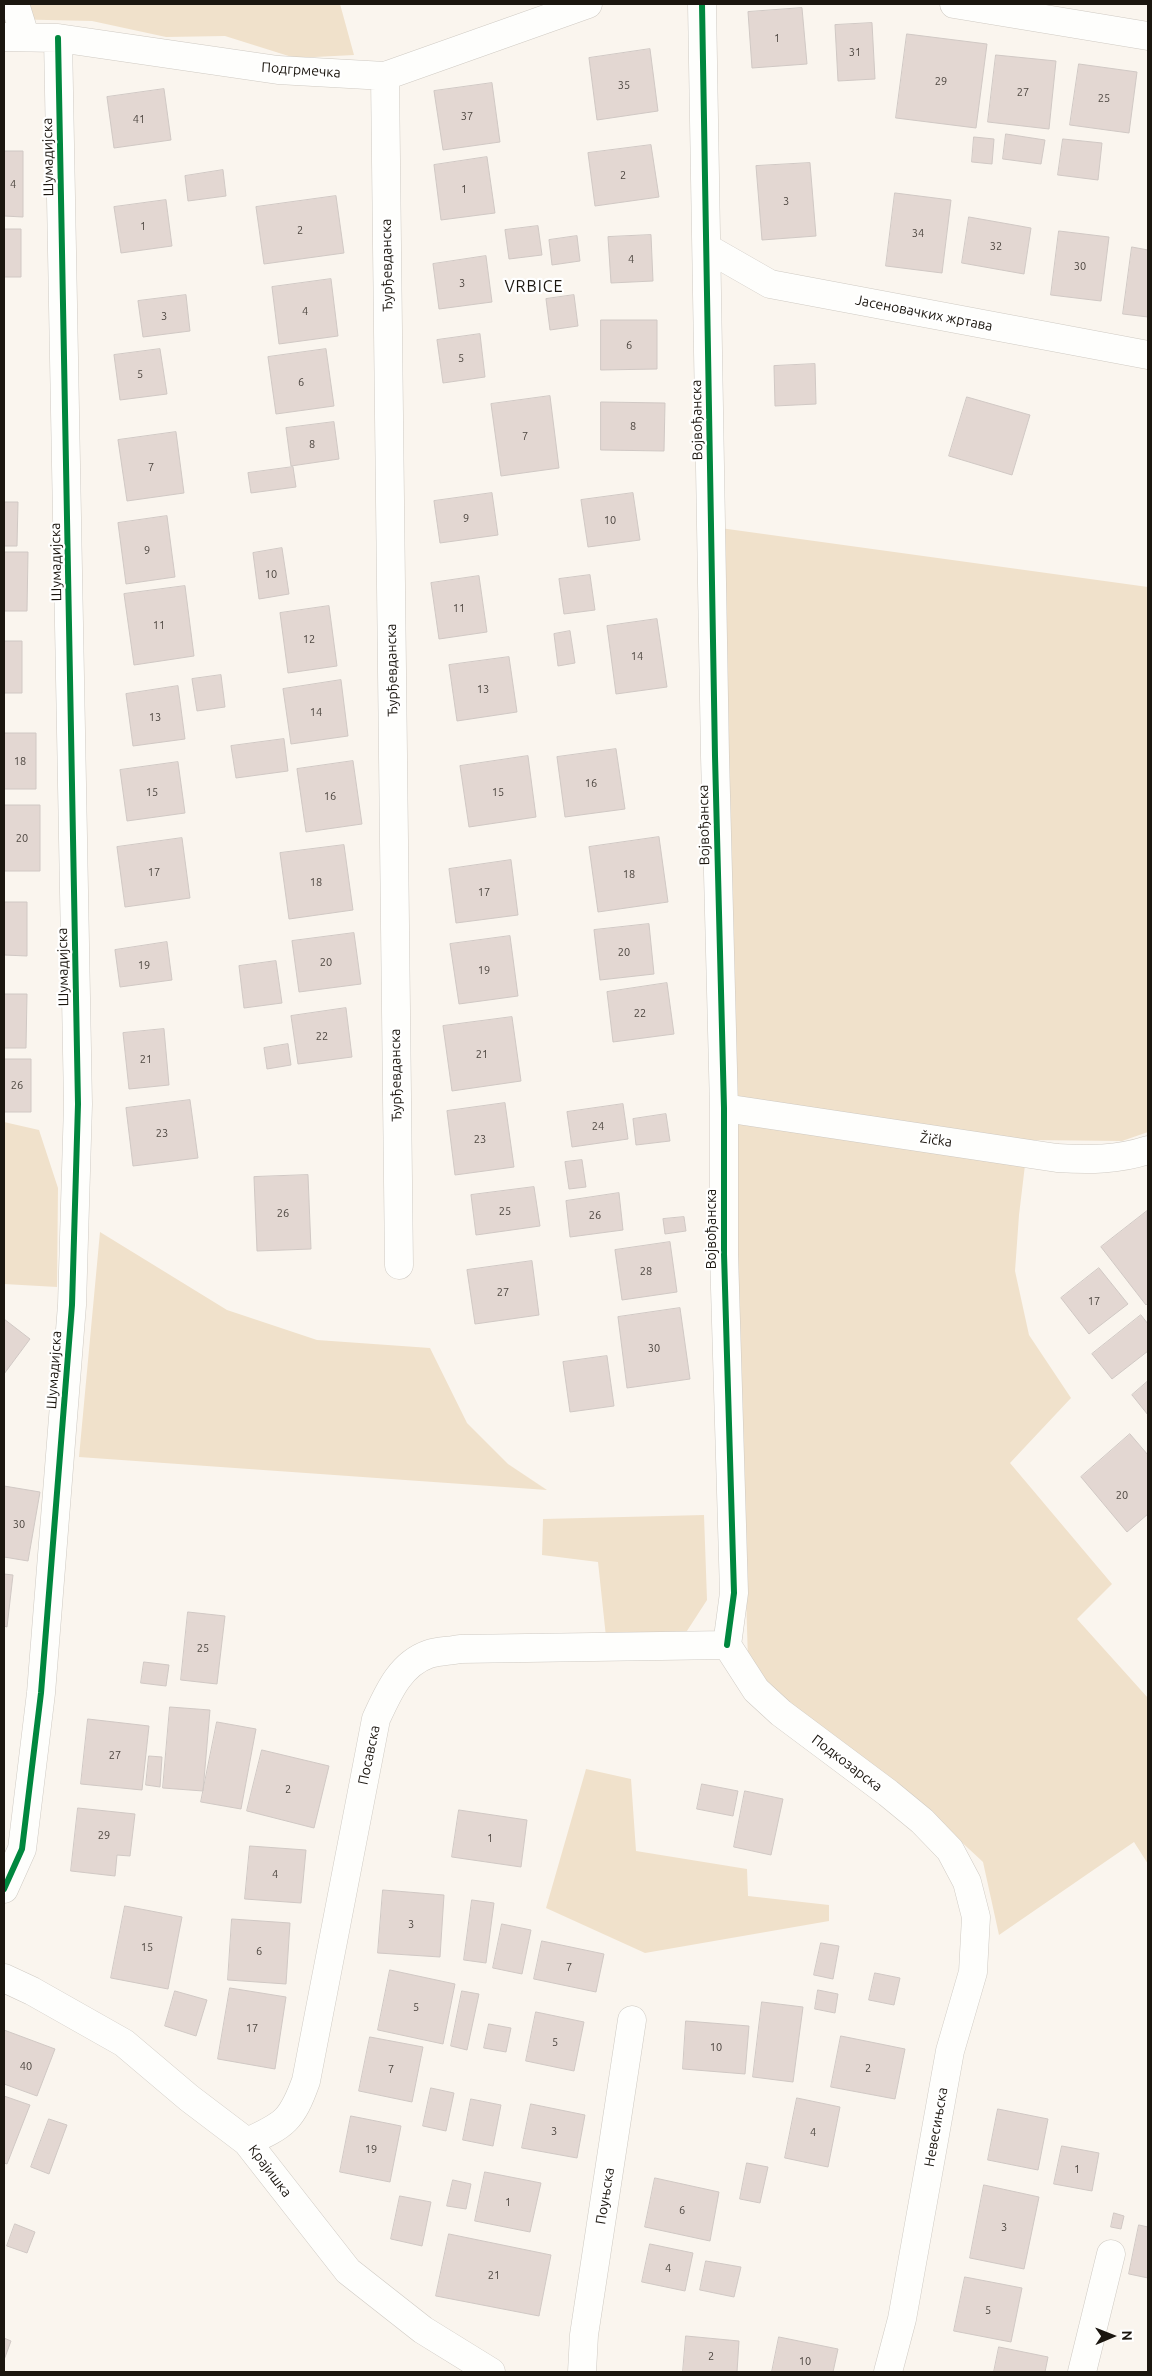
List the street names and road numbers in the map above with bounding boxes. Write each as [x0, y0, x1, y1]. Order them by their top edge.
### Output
street label: Подгрмечка [261, 59, 341, 81]
street label: Шумадијска [39, 118, 57, 196]
street label: Ђурђевданска [378, 218, 396, 312]
street label: Јасеновачких жртава [854, 291, 994, 335]
street label: Војвођанска [688, 380, 706, 460]
street label: Шумадијска [47, 523, 65, 601]
street label: Ђурђевданска [383, 623, 401, 717]
street label: Војвођанска [695, 785, 713, 865]
street label: Шумадијска [54, 928, 72, 1006]
street label: Ђурђевданска [387, 1028, 405, 1122]
street label: Žička [919, 1129, 953, 1151]
street label: Војвођанска [703, 1189, 719, 1269]
street label: Шумадијска [43, 1330, 65, 1410]
street label: Посавска [355, 1724, 383, 1786]
street label: Подкозарска [808, 1731, 886, 1795]
street label: Невесињска [921, 2086, 951, 2168]
street label: Крајишка [245, 2141, 295, 2201]
street label: Поуњска [592, 2166, 618, 2226]

